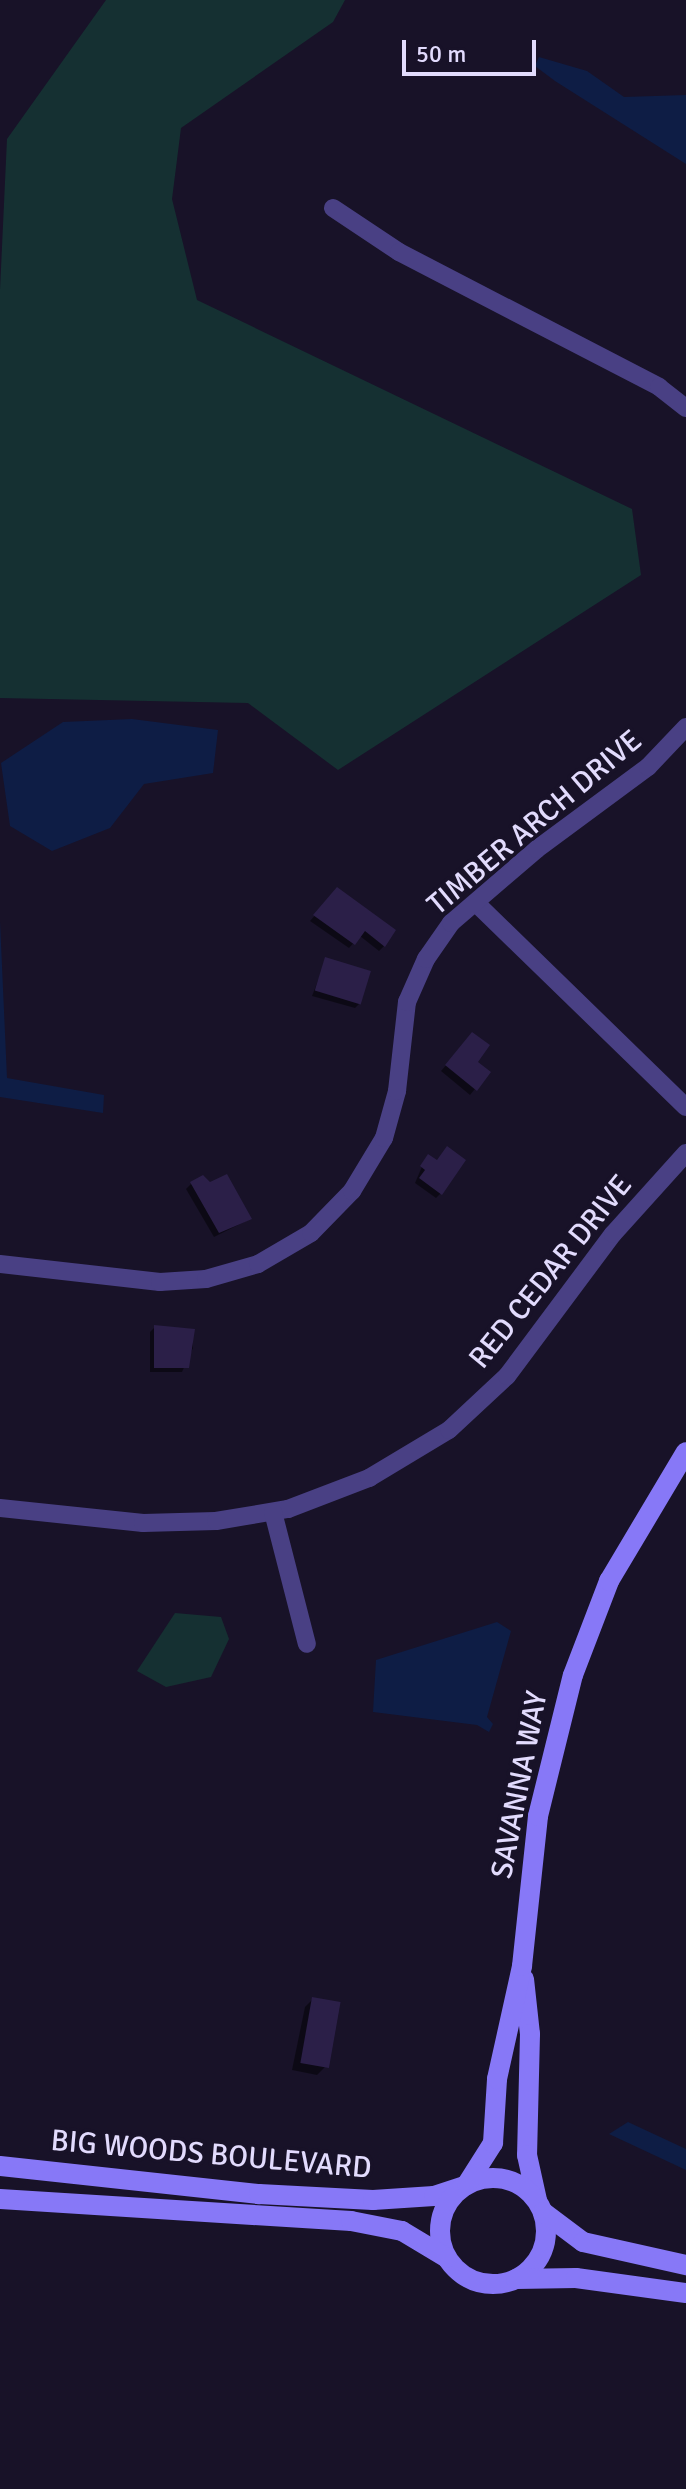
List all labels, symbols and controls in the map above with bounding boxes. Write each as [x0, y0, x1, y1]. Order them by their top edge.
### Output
scale bar [406, 24, 540, 74]
text: 50 m [416, 39, 466, 69]
street label: TIMBER ARCH DRIVE [420, 723, 650, 923]
street label: RED CEDAR DRIVE [462, 1168, 640, 1376]
street label: SAVANNA WAY [484, 1688, 556, 1882]
street label: BIG WOODS BOULEVARD [49, 2123, 373, 2187]

